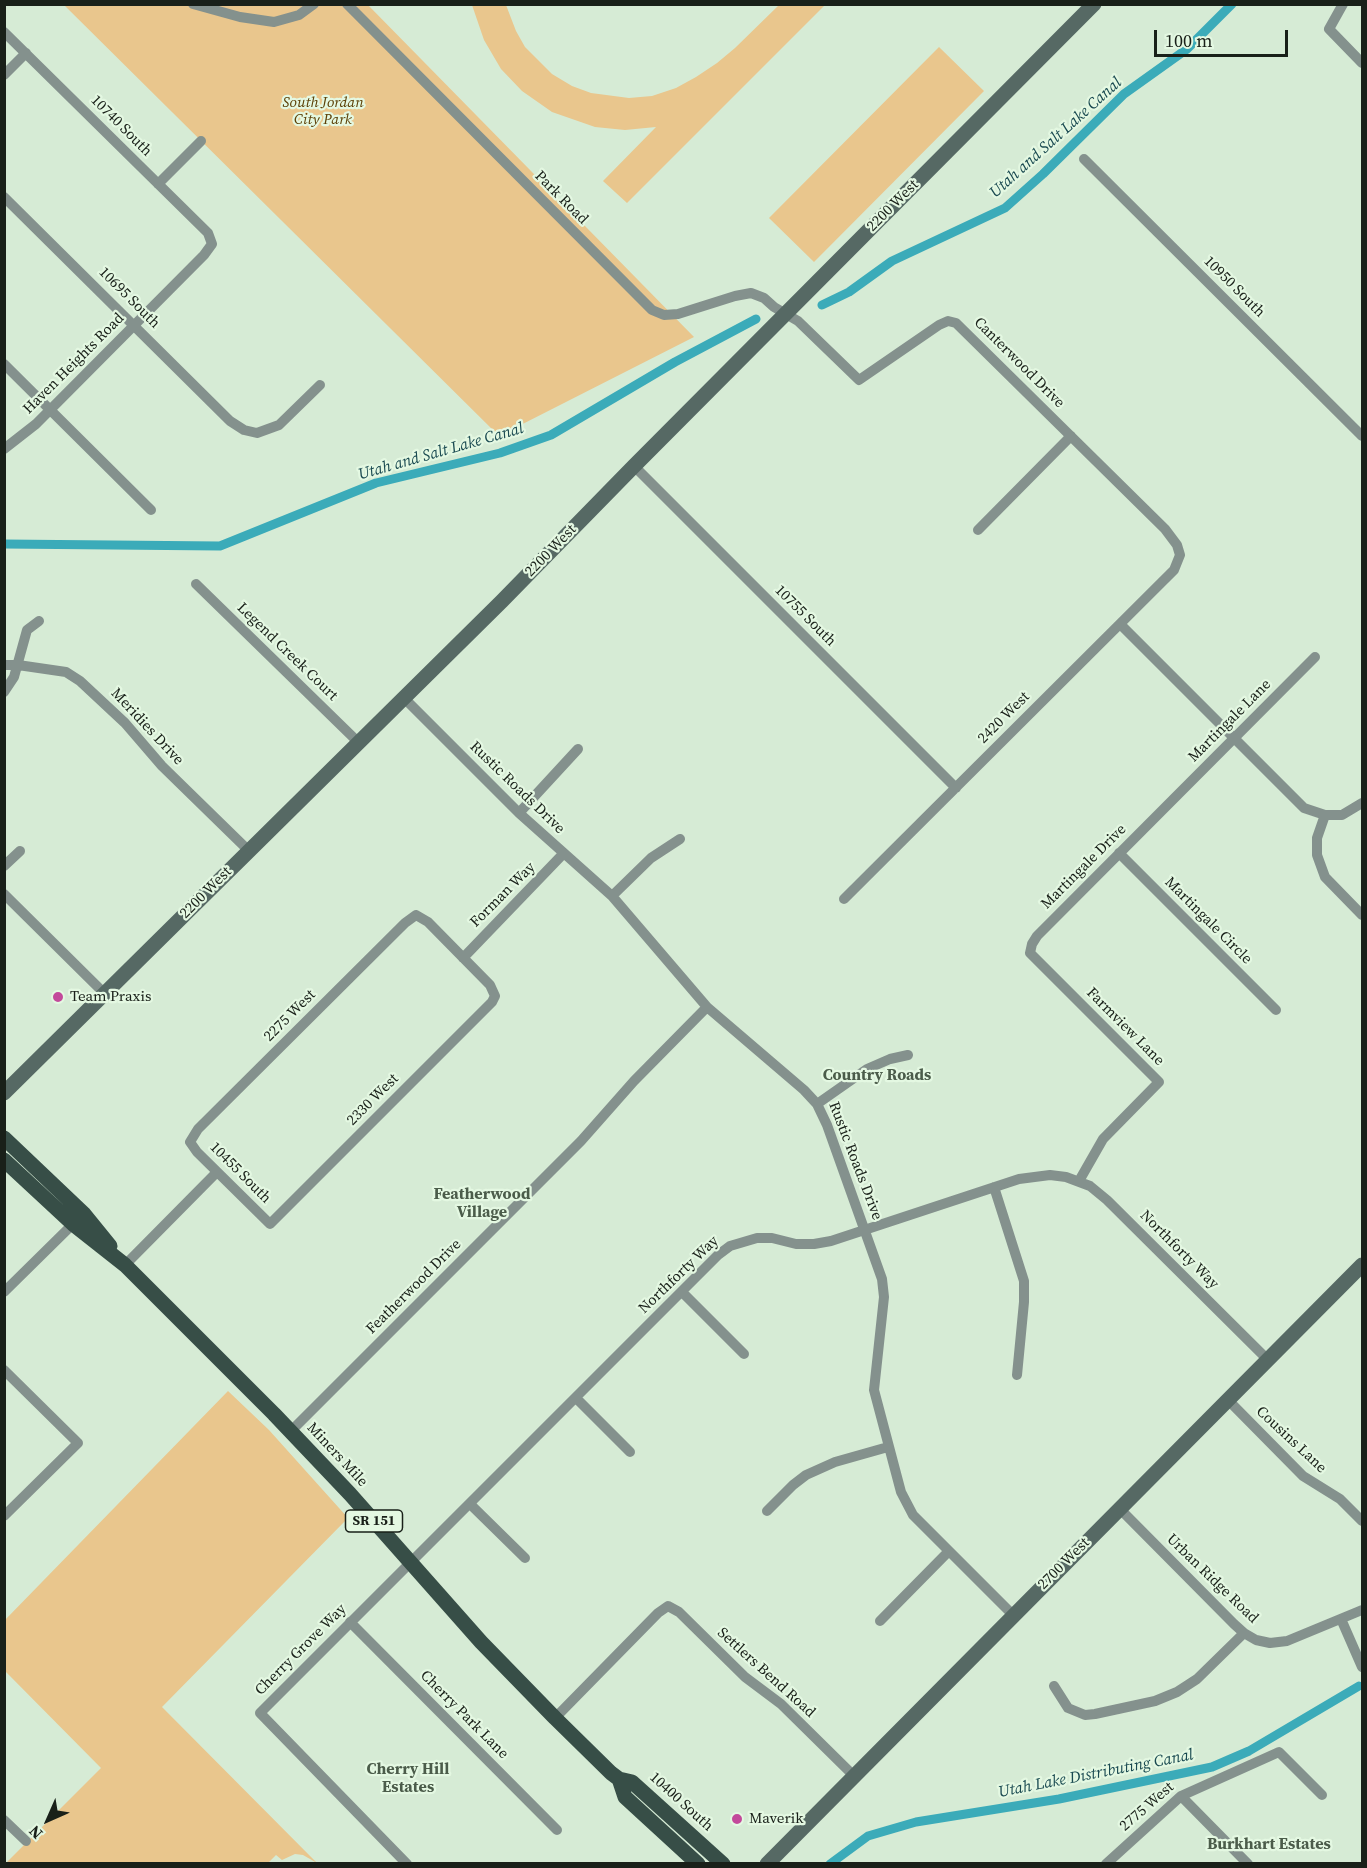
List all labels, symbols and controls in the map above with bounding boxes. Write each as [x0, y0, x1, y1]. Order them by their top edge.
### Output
scale bar [1157, 18, 1290, 56]
text: 100 m [1165, 28, 1212, 53]
water label: Utah and Salt Lake Canal [986, 74, 1126, 202]
street label: 10740 South [87, 92, 155, 160]
park label: South Jordan City Park [282, 94, 364, 129]
street label: Park Road [531, 168, 591, 228]
street label: 2200 West [863, 176, 923, 236]
street label: 10950 South [1200, 253, 1268, 321]
street label: 10695 South [95, 264, 163, 332]
street label: Haven Heights Road [20, 310, 128, 418]
street label: Canterwood Drive [970, 314, 1068, 412]
water label: Utah and Salt Lake Canal [356, 419, 526, 485]
street label: 2200 West [522, 521, 580, 581]
street label: 10755 South [771, 582, 839, 650]
street label: Legend Creek Court [233, 599, 341, 705]
street label: Martingale Lane [1185, 676, 1275, 766]
street label: Meridies Drive [107, 685, 187, 769]
street label: 2420 West [974, 688, 1034, 748]
street label: Rustic Roads Drive [466, 738, 568, 838]
street label: Martingale Drive [1038, 821, 1130, 913]
street label: Forman Way [467, 859, 539, 931]
street label: 2200 West [176, 863, 236, 923]
street label: Martingale Circle [1161, 874, 1255, 968]
street label: Farmview Lane [1082, 984, 1168, 1070]
street label: 2275 West [260, 986, 320, 1046]
place label: Team Praxis [70, 988, 151, 1006]
marker: Team Praxis [51, 990, 65, 1004]
district label: Country Roads [823, 1066, 931, 1086]
street label: 2330 West [343, 1070, 403, 1130]
street label: Rustic Roads Drive [824, 1099, 886, 1223]
street label: 10455 South [206, 1139, 274, 1207]
district label: Featherwood Village [434, 1185, 530, 1223]
street label: Northforty Way [1136, 1207, 1222, 1293]
street label: Northforty Way [635, 1232, 723, 1318]
street label: Featherwood Drive [363, 1236, 465, 1338]
street label: Cousins Lane [1252, 1403, 1330, 1477]
street label: Miners Mile [303, 1419, 371, 1491]
road number: SR 151 [346, 1510, 403, 1532]
street label: Urban Ridge Road [1162, 1531, 1262, 1627]
street label: 2700 West [1034, 1534, 1094, 1594]
street label: Cherry Grove Way [252, 1601, 350, 1699]
street label: Settlers Bend Road [713, 1624, 819, 1722]
street label: Cherry Park Lane [416, 1667, 512, 1763]
water label: Utah Lake Distributing Canal [997, 1746, 1195, 1802]
district label: Cherry Hill Estates [367, 1760, 449, 1798]
street label: 10400 South [645, 1769, 717, 1835]
street label: 2775 West [1116, 1779, 1178, 1835]
north arrow [18, 1790, 78, 1850]
place label: Maverik [749, 1810, 804, 1828]
marker: Maverik [730, 1812, 744, 1826]
text: N [23, 1821, 47, 1845]
district label: Burkhart Estates [1207, 1835, 1331, 1855]

